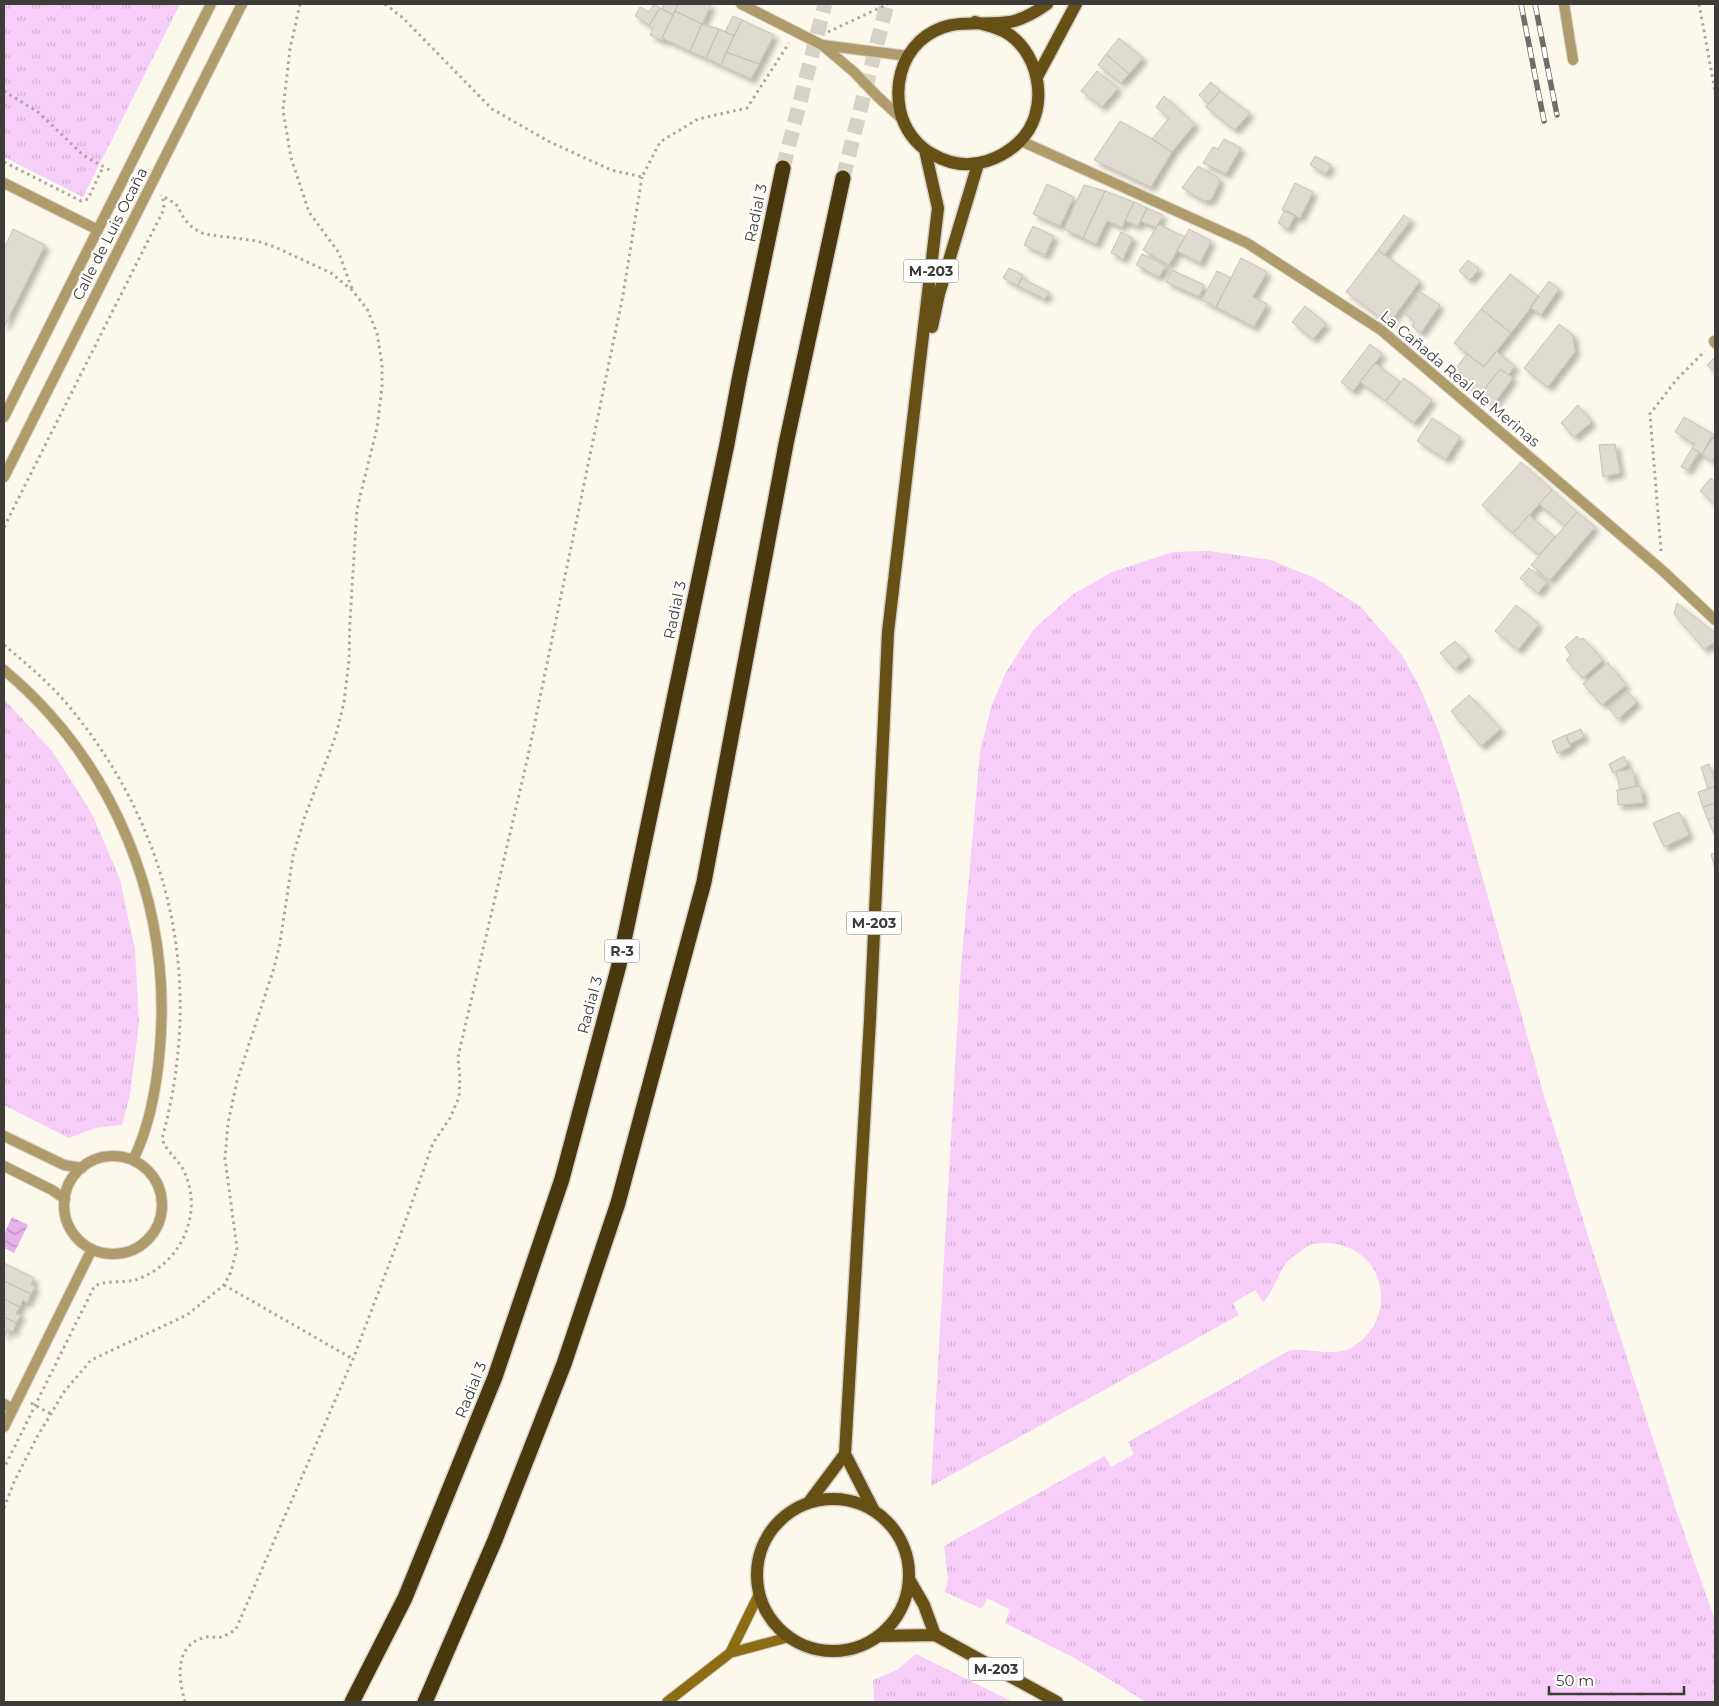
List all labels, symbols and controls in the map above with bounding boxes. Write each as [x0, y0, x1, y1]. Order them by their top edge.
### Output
street label: Calle de Luis Ocaña [68, 164, 151, 303]
street label: Radial 3 [740, 182, 771, 244]
road number: M-203 [904, 260, 958, 282]
street label: La Cañada Real de Merinas [1377, 306, 1544, 451]
street label: Radial 3 [659, 579, 690, 641]
road number: M-203 [846, 911, 902, 934]
road number: R-3 [604, 939, 640, 962]
street label: Radial 3 [573, 974, 606, 1036]
street label: Radial 3 [451, 1359, 490, 1421]
road number: M-203 [968, 1658, 1024, 1680]
scale bar [1549, 1664, 1684, 1696]
text: 50 m [1556, 1671, 1594, 1690]

